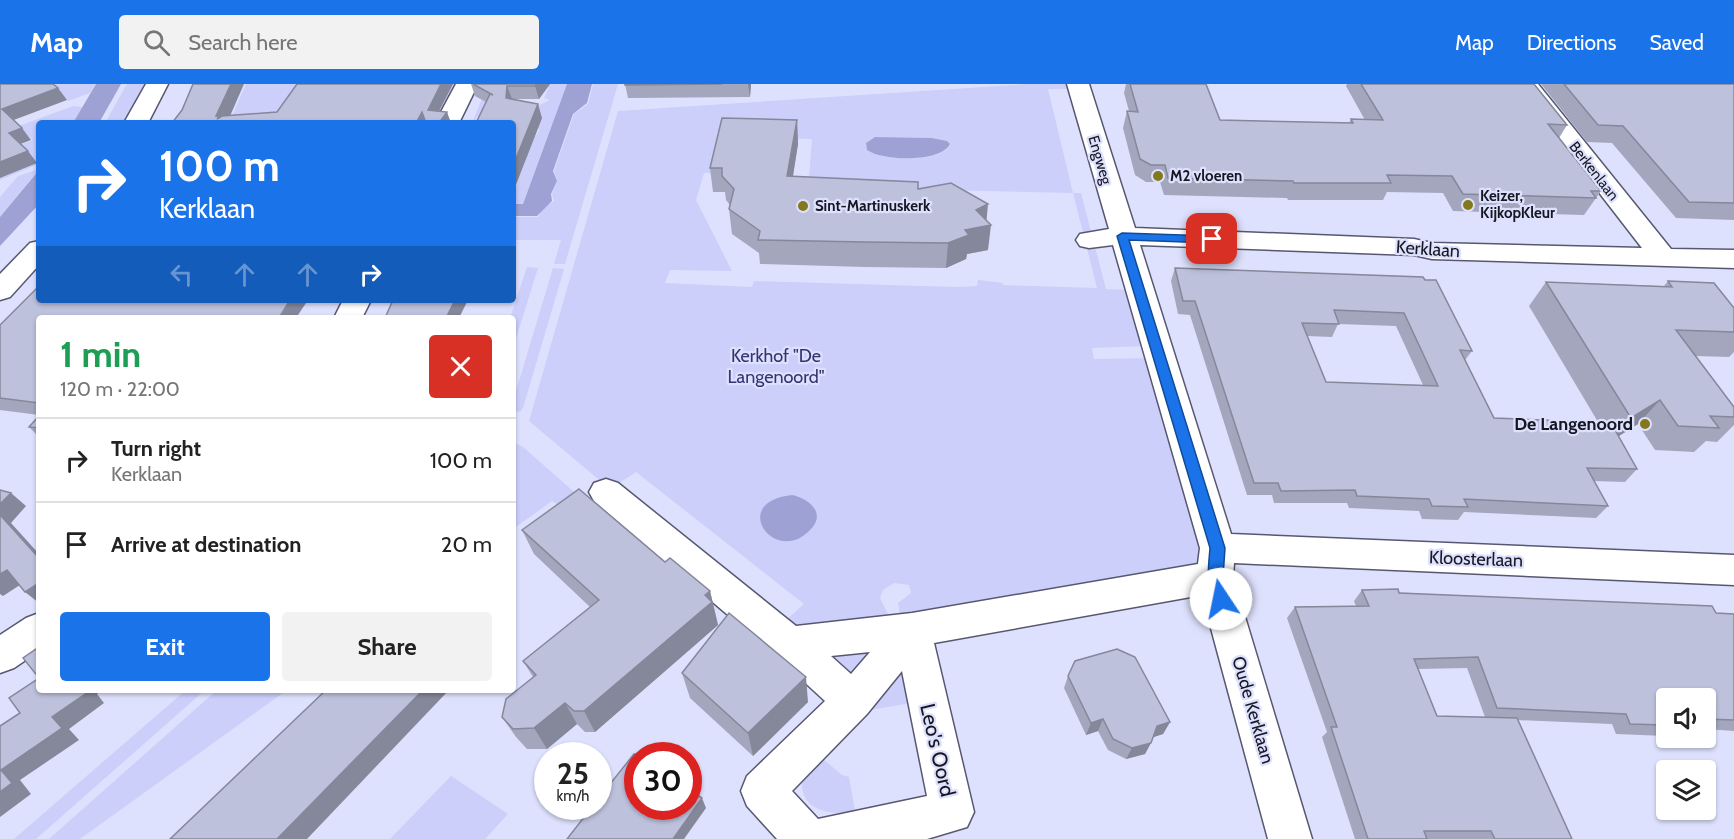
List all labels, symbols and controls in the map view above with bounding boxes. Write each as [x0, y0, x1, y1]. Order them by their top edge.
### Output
search box [119, 15, 539, 69]
text: Map [30, 25, 83, 59]
icon: search [140, 26, 173, 59]
text: Search here [188, 29, 297, 56]
text: Map [1455, 30, 1494, 55]
text: Directions [1527, 30, 1616, 55]
text: Saved [1649, 30, 1704, 55]
street label: Engweg [1084, 133, 1116, 187]
street label: Berkenlaan [1565, 138, 1623, 204]
text: 100 m [159, 140, 280, 192]
icon: right [60, 144, 138, 222]
place label: M2 vloeren [1170, 167, 1242, 185]
marker: M2 vloeren [1151, 169, 1165, 183]
place label: Keizer, KijkopKleur [1480, 187, 1555, 222]
text: Kerklaan [159, 192, 255, 225]
place label: Sint-Martinuskerk [815, 197, 931, 215]
marker: Keizer, KijkopKleur [1461, 198, 1475, 212]
marker: Sint-Martinuskerk [796, 199, 810, 213]
pin [1186, 213, 1237, 264]
icon: arrive [1195, 222, 1228, 255]
street label: Kerklaan [1395, 236, 1461, 262]
icon: left [165, 258, 198, 291]
icon: ahead [228, 258, 261, 291]
icon: ahead [291, 258, 324, 291]
icon: right [354, 258, 387, 291]
text: 1 min [60, 332, 141, 376]
button: close [429, 335, 492, 398]
park label: Kerkhof "De Langenoord" [727, 345, 825, 388]
text: 120 m · 22:00 [60, 377, 180, 401]
place label: De Langenoord [1514, 413, 1633, 435]
marker: De Langenoord [1638, 417, 1652, 431]
text: Turn right [111, 435, 201, 462]
icon: right [60, 444, 93, 477]
text: 100 m [430, 447, 492, 474]
text: Kerklaan [111, 462, 182, 486]
icon: arrive [60, 528, 93, 561]
text: Arrive at destination [111, 531, 301, 558]
text: 20 m [441, 531, 492, 558]
street label: Kloosterlaan [1429, 546, 1523, 572]
position arrow [1189, 567, 1253, 631]
button: Exit [60, 612, 270, 681]
button: Share [282, 612, 492, 681]
street label: Oude Kerklaan [1227, 654, 1279, 766]
map controls [1656, 688, 1716, 820]
button: sound [1656, 688, 1716, 748]
street label: Leo's Oord [915, 701, 961, 799]
speed limit sign: 30 [624, 742, 702, 820]
text: 25 [557, 755, 589, 792]
button: layers [1656, 760, 1716, 820]
text: km/h [557, 787, 589, 805]

